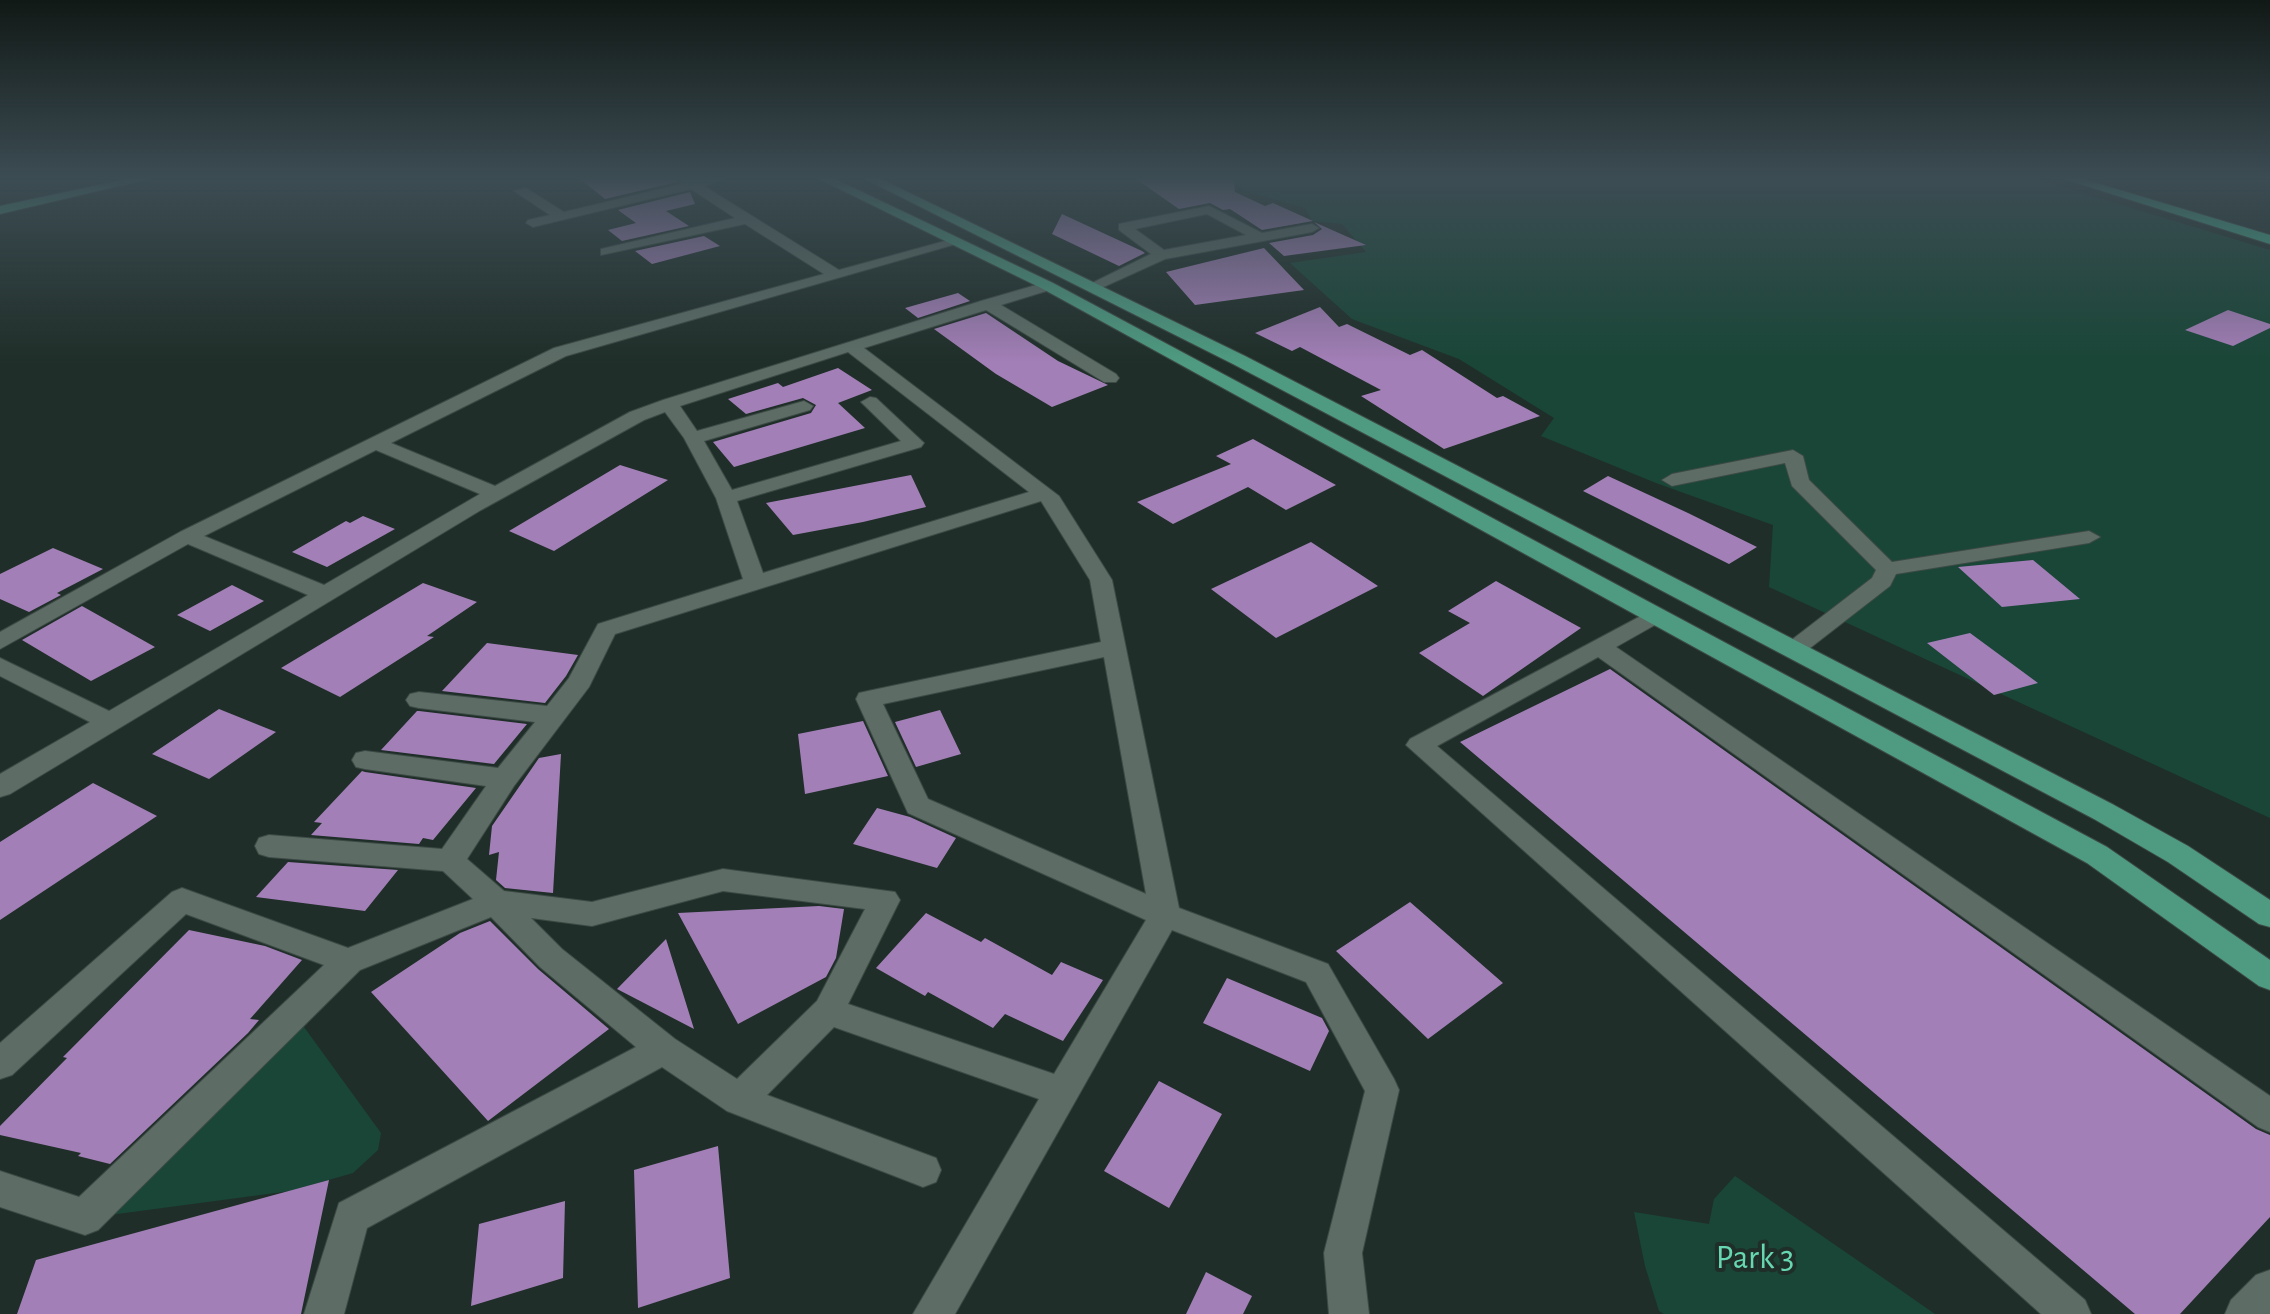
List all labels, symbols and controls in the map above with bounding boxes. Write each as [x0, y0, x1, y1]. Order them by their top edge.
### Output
park label: Park 3 [1716, 1238, 1794, 1278]

